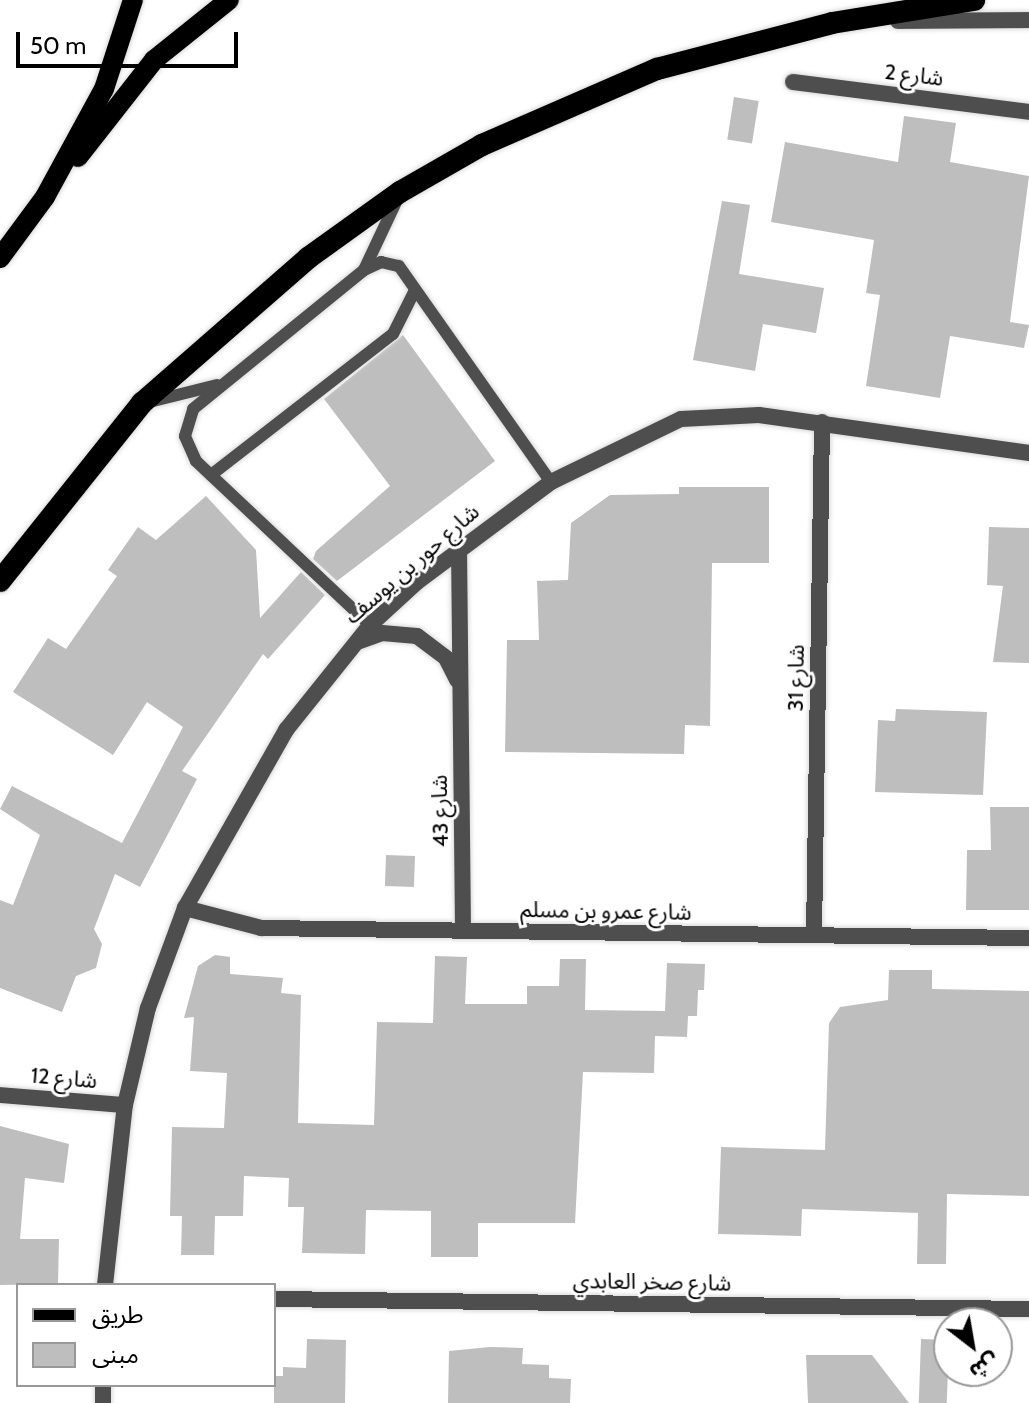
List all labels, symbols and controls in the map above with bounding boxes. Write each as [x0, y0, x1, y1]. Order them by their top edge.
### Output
scale bar [20, 16, 242, 66]
text: 50 m [30, 31, 86, 60]
street label: شارع 2 [883, 58, 945, 92]
street label: شارع حور بن يوسف [339, 498, 485, 630]
street label: شارع 31 [782, 644, 810, 712]
street label: شارع 43 [426, 775, 454, 847]
street label: شارع عمرو بن مسلم [520, 896, 692, 926]
street label: شارع 12 [30, 1062, 98, 1094]
street label: شارع صخر العابدي [573, 1267, 731, 1297]
legend [16, 1283, 276, 1387]
text: طريق [92, 1300, 144, 1329]
north arrow [933, 1307, 1013, 1387]
text: مبنى [92, 1340, 139, 1369]
text: ش [965, 1347, 1004, 1386]

